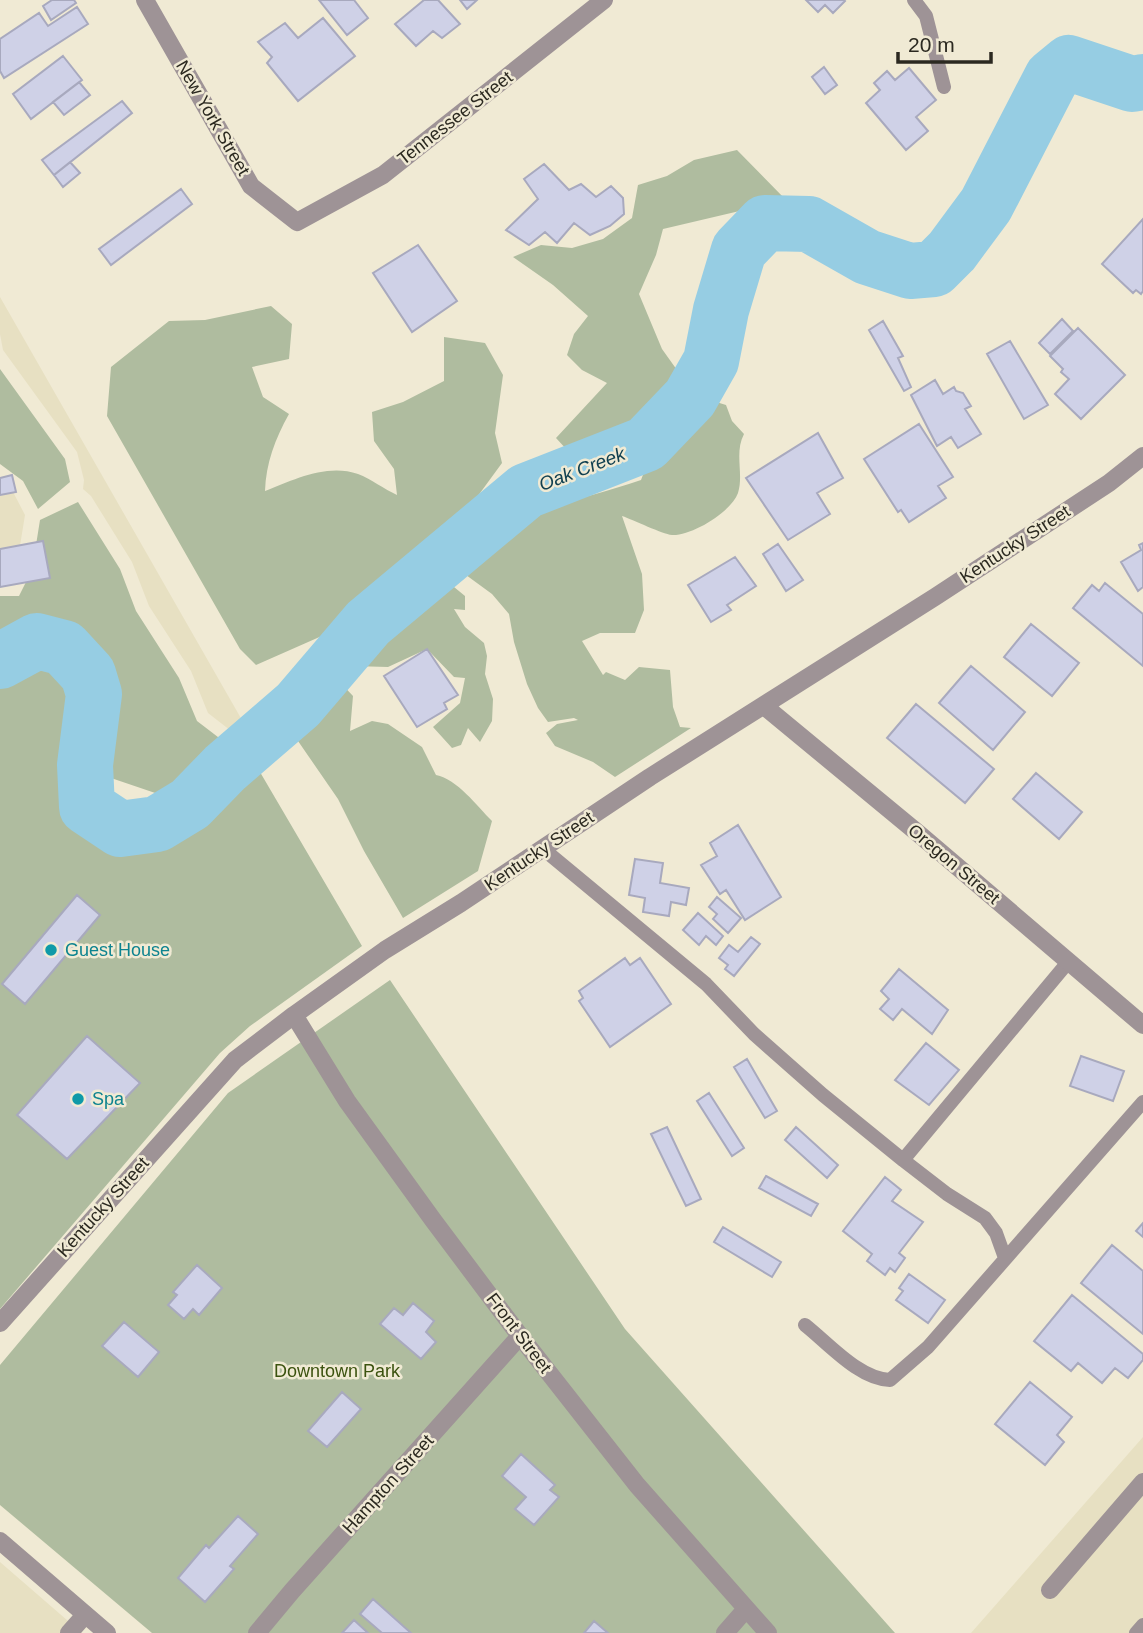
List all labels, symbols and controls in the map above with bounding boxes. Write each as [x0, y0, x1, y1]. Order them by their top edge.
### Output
scale bar [898, 21, 991, 65]
text: 20 m [908, 33, 955, 56]
street label: New York Street [172, 57, 254, 179]
street label: Tennessee Street [394, 67, 516, 169]
water label: Oak Creek [536, 442, 630, 495]
street label: Kentucky Street [956, 501, 1074, 587]
street label: Kentucky Street [481, 807, 597, 895]
street label: Oregon Street [904, 820, 1004, 908]
place label: Guest House [65, 940, 170, 960]
marker: Guest House [43, 942, 59, 958]
place label: Spa [92, 1089, 125, 1109]
marker: Spa [70, 1091, 86, 1107]
street label: Kentucky Street [53, 1153, 153, 1261]
street label: Front Street [482, 1289, 556, 1377]
park label: Downtown Park [274, 1361, 401, 1381]
street label: Hampton Street [338, 1430, 438, 1538]

